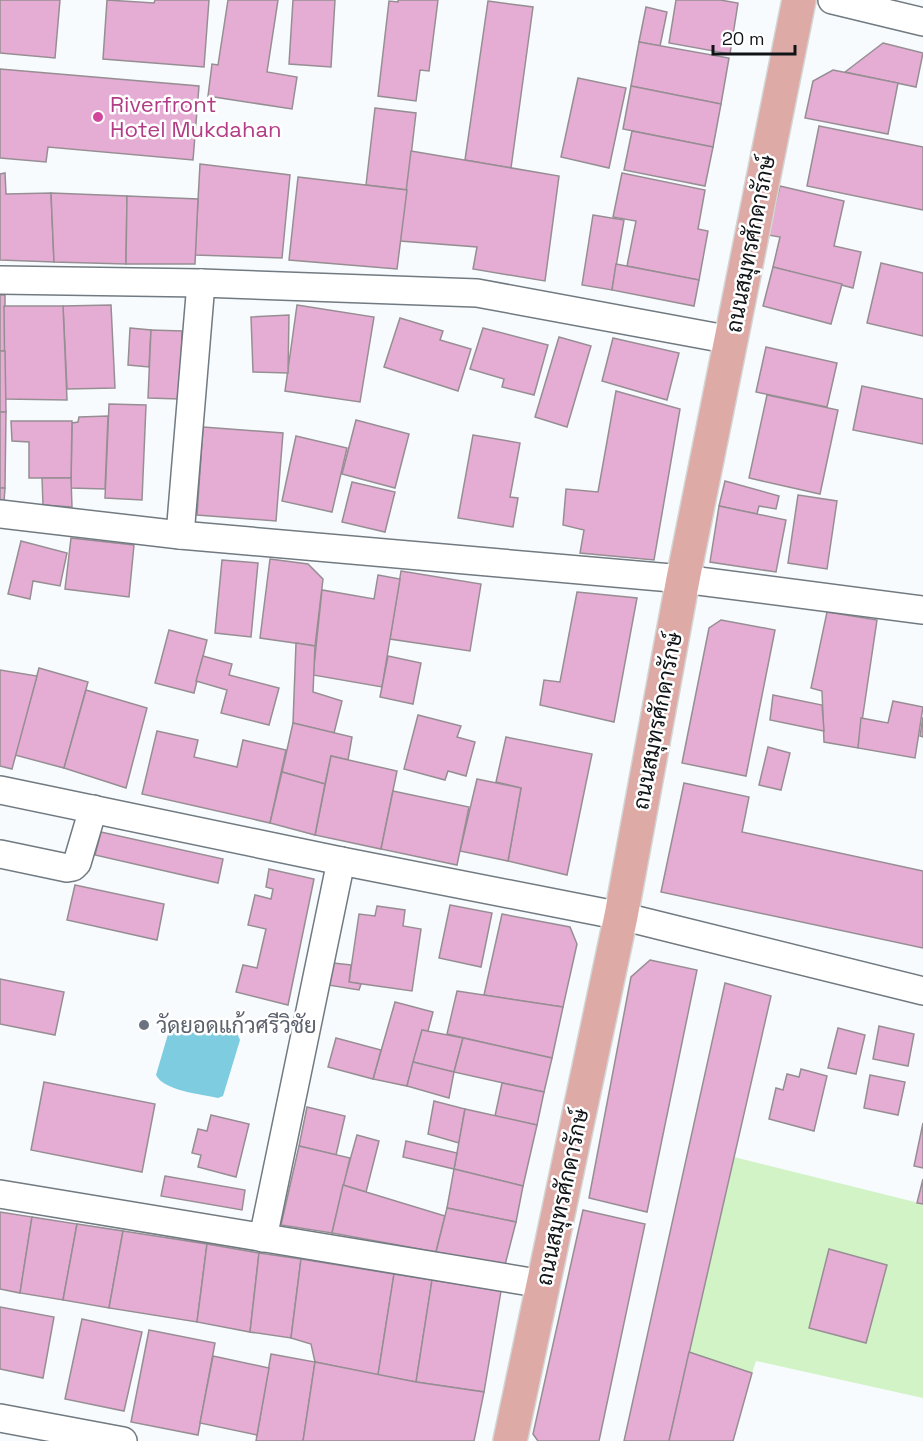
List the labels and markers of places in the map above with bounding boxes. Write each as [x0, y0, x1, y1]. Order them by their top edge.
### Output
place label: Riverfront Hotel Mukdahan [110, 90, 282, 143]
marker: Riverfront Hotel Mukdahan [91, 110, 105, 124]
place label: วัดยอดแก้วศรีวิชัย [156, 1011, 317, 1039]
marker: วัดยอดแก้วศรีวิชัย [137, 1018, 151, 1032]

